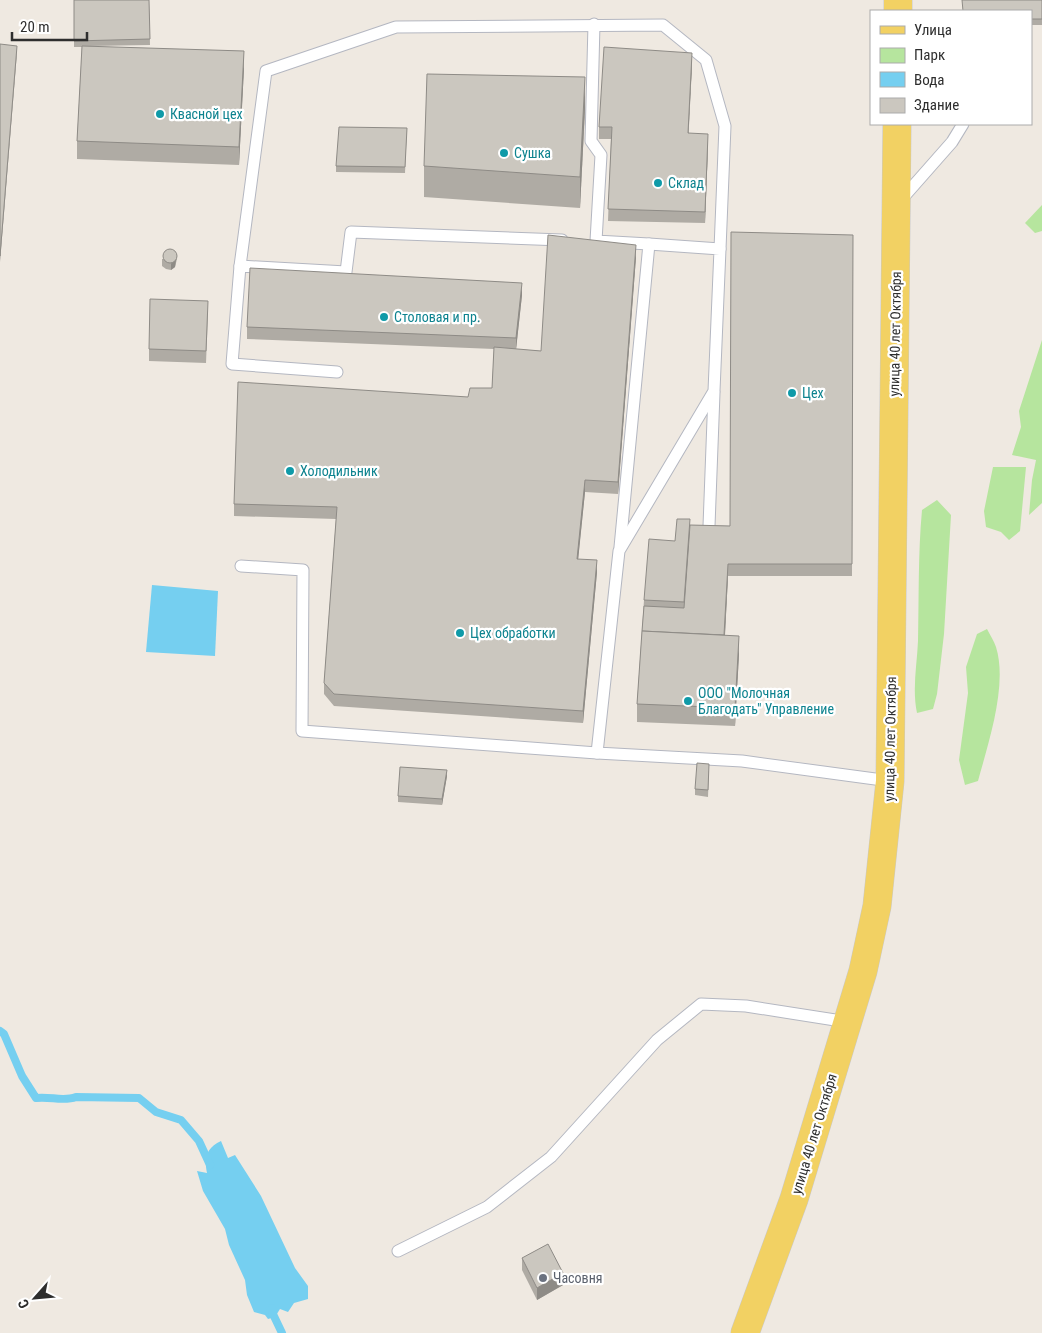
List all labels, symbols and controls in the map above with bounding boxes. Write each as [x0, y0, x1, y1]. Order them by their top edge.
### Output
scale bar [12, 10, 88, 42]
legend [870, 10, 1032, 125]
text: 20 m [20, 18, 50, 36]
text: Улица [914, 21, 952, 39]
text: Парк [914, 46, 945, 64]
text: Вода [914, 71, 944, 89]
text: Здание [914, 96, 959, 114]
place label: Квасной цех [170, 106, 243, 122]
marker: Квасной цех [154, 108, 166, 120]
place label: Сушка [514, 145, 551, 161]
marker: Сушка [498, 147, 510, 159]
place label: Склад [668, 175, 705, 191]
marker: Склад [652, 177, 664, 189]
street label: улица 40 лет Октября [886, 271, 904, 397]
place label: Столовая и пр. [394, 309, 480, 325]
marker: Столовая и пр. [378, 311, 390, 323]
place label: Цех [802, 385, 824, 401]
marker: Цех [786, 387, 798, 399]
place label: Холодильник [300, 463, 378, 479]
marker: Холодильник [284, 465, 296, 477]
place label: Цех обработки [470, 625, 556, 641]
marker: Цех обработки [454, 627, 466, 639]
street label: улица 40 лет Октября [881, 676, 899, 802]
place label: ООО "Молочная Благодать" Управление [698, 685, 834, 717]
marker: ООО "Молочная Благодать" Управление [682, 695, 694, 707]
street label: улица 40 лет Октября [788, 1072, 840, 1196]
place label: Часовня [553, 1270, 603, 1286]
marker: Часовня [537, 1272, 549, 1284]
north arrow [10, 1273, 60, 1323]
text: С [14, 1297, 32, 1311]

